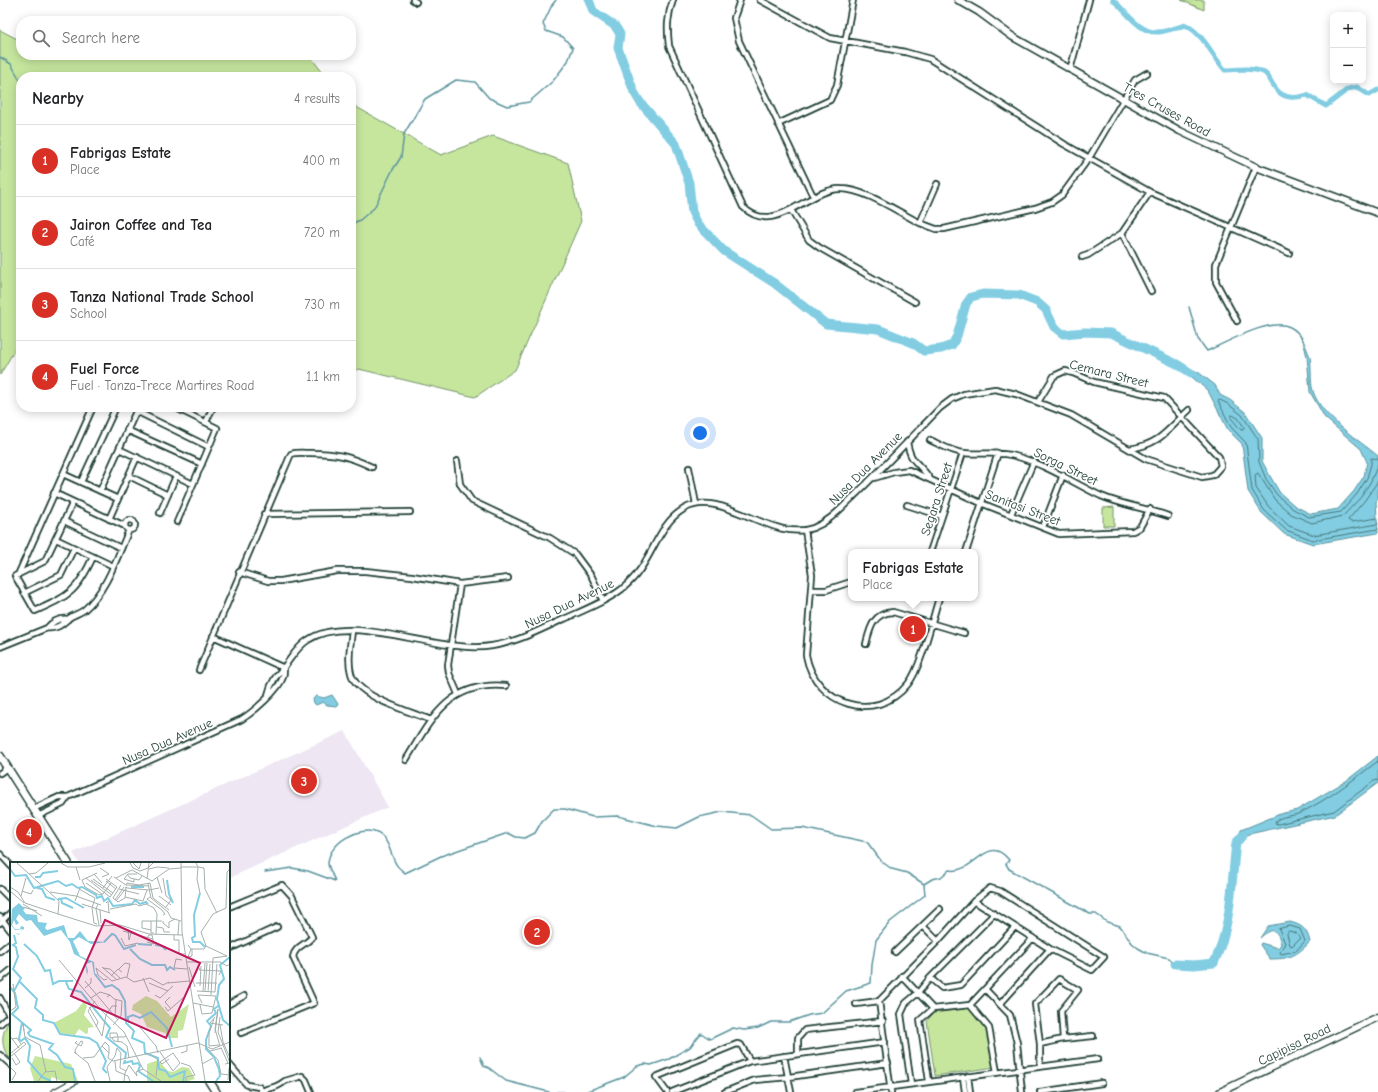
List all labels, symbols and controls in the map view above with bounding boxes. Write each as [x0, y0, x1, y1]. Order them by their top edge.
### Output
map controls [1330, 12, 1366, 84]
button: + [1330, 12, 1366, 48]
search box [16, 16, 356, 60]
icon: search [30, 27, 52, 49]
text: Search here [62, 29, 140, 47]
button: − [1330, 48, 1366, 84]
street label: Tres Cruses Road [1121, 79, 1213, 140]
text: Nearby [32, 89, 83, 108]
text: 4 results [294, 91, 340, 106]
text: Fabrigas Estate [70, 144, 171, 162]
text: 1 [42, 153, 48, 168]
text: 400 m [303, 153, 340, 168]
text: Place [70, 162, 100, 177]
text: Jairon Coffee and Tea [70, 216, 212, 234]
text: 2 [42, 225, 48, 240]
text: 720 m [304, 225, 340, 240]
text: Café [70, 234, 94, 249]
text: Tanza National Trade School [70, 288, 254, 306]
text: 3 [42, 297, 48, 312]
text: 730 m [304, 297, 340, 312]
text: School [70, 306, 107, 321]
street label: Cemara Street [1068, 356, 1151, 391]
text: Fuel Force [70, 360, 139, 378]
text: 4 [42, 369, 48, 384]
text: 1.1 km [306, 369, 340, 384]
text: Fuel · Tanza-Trece Martires Road [70, 378, 254, 393]
your location [690, 423, 710, 443]
street label: Nusa Dua Avenue [826, 428, 905, 508]
street label: Sorga Street [1031, 445, 1101, 489]
street label: Segara Street [918, 460, 956, 538]
street label: Sanitasi Street [983, 486, 1064, 529]
popup [848, 549, 978, 601]
text: Fabrigas Estate [863, 559, 963, 577]
street label: Nusa Dua Avenue [522, 575, 617, 631]
text: Place [863, 577, 892, 592]
pin: 1 [900, 614, 926, 644]
street label: Nusa Dua Avenue [120, 715, 215, 768]
pin: 3 [291, 766, 317, 796]
pin: 4 [16, 817, 42, 847]
inset map [10, 862, 230, 1082]
pin: 2 [524, 917, 550, 947]
street label: Capipisa Road [1255, 1020, 1333, 1068]

